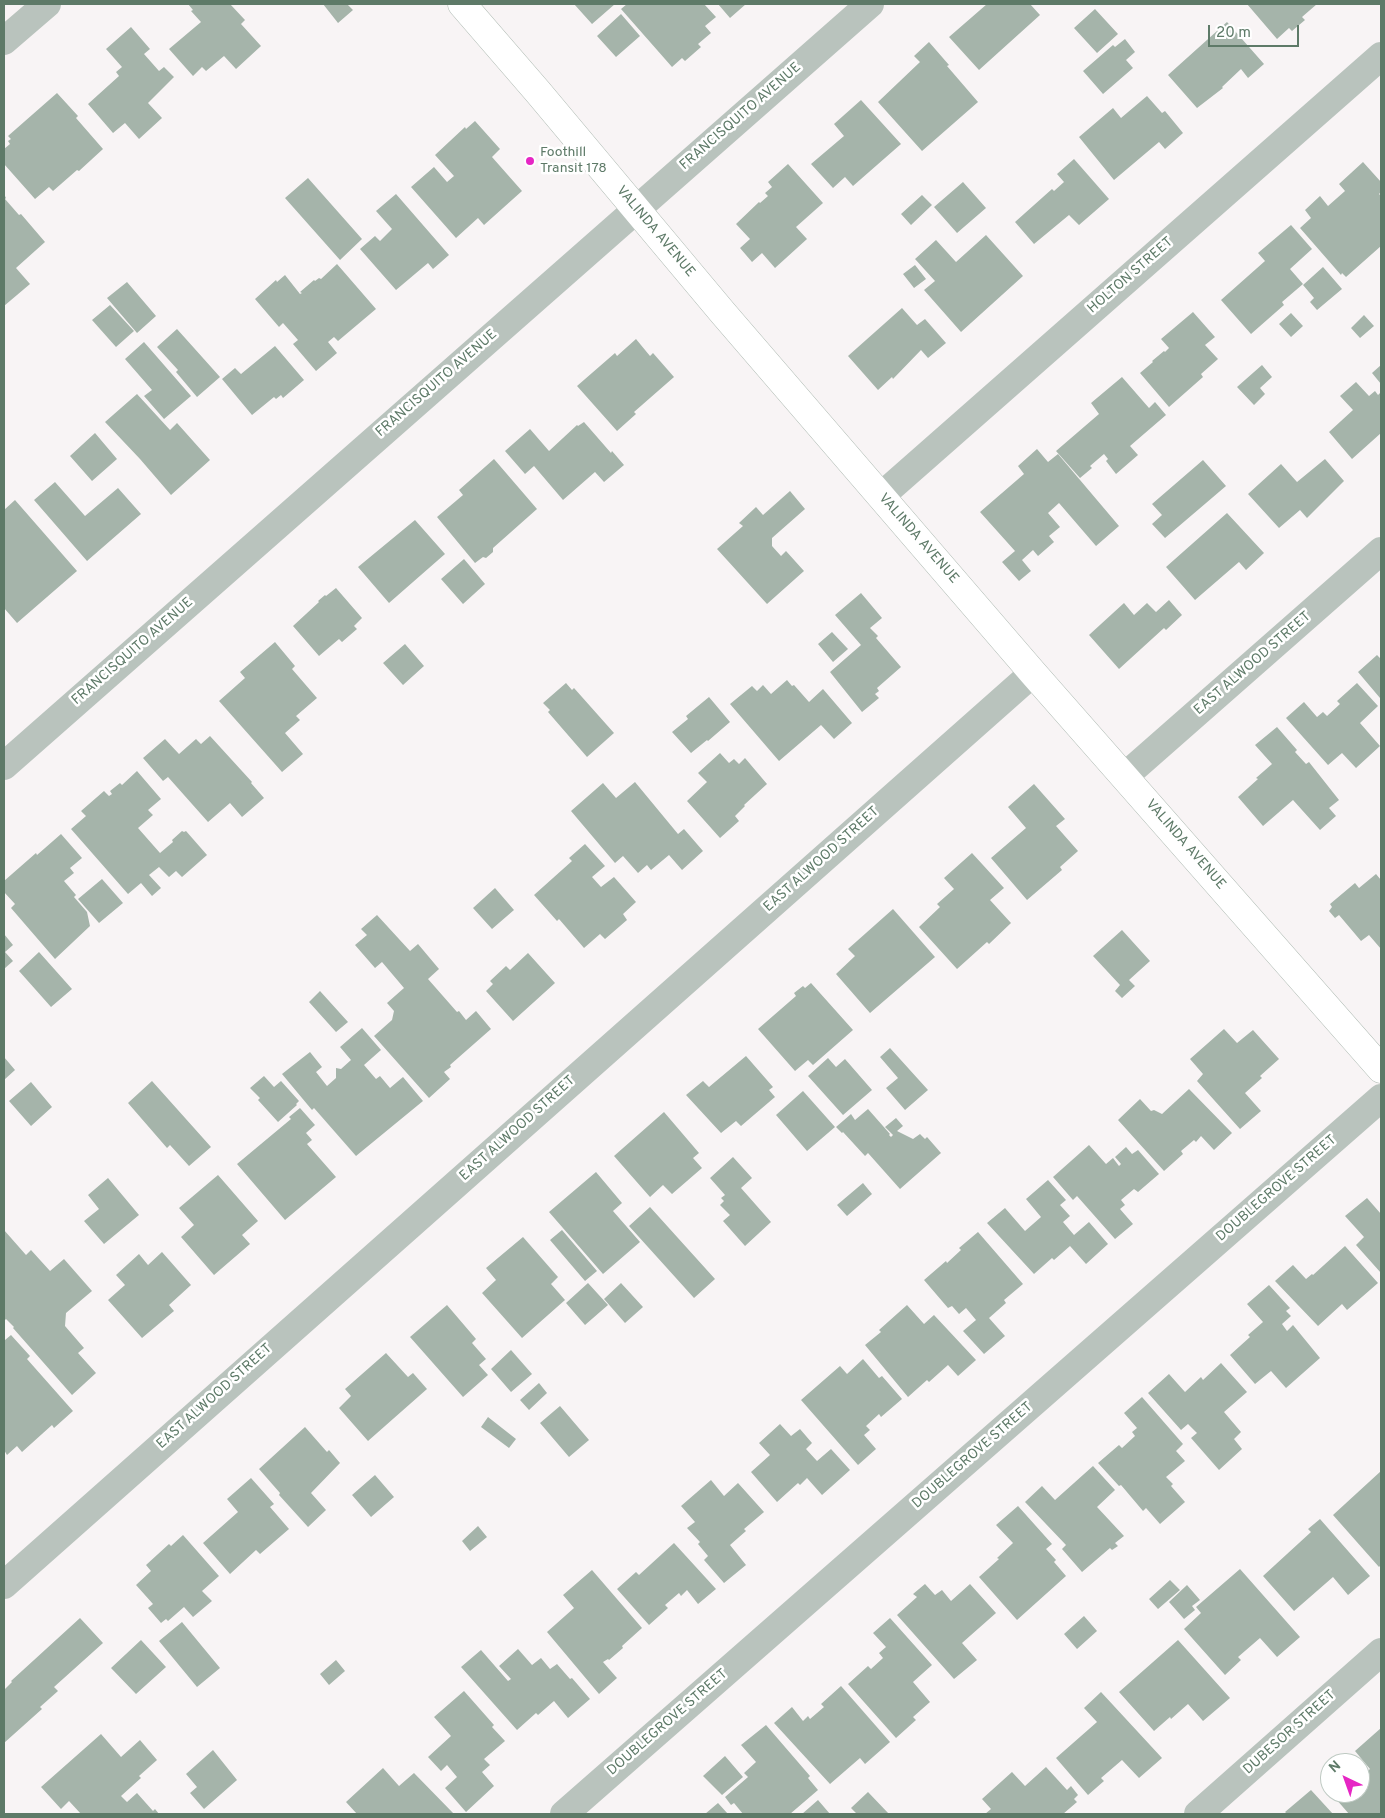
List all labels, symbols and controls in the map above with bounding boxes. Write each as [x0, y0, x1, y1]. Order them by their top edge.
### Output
scale bar [1210, 15, 1301, 47]
text: 20 m [1216, 24, 1251, 43]
street label: FRANCISQUITO AVENUE [677, 60, 805, 174]
place label: Foothill Transit 178 [540, 145, 607, 178]
marker: Foothill Transit 178 [524, 155, 536, 167]
street label: VALINDA AVENUE [612, 183, 698, 281]
street label: HOLTON STREET [1085, 234, 1177, 318]
street label: FRANCISQUITO AVENUE [373, 327, 501, 441]
street label: VALINDA AVENUE [874, 491, 962, 587]
street label: FRANCISQUITO AVENUE [69, 595, 197, 709]
street label: EAST ALWOOD STREET [1191, 609, 1315, 719]
street label: VALINDA AVENUE [1141, 797, 1229, 893]
street label: EAST ALWOOD STREET [761, 804, 883, 916]
street label: EAST ALWOOD STREET [457, 1073, 579, 1185]
street label: DOUBLEGROVE STREET [1213, 1132, 1341, 1246]
street label: EAST ALWOOD STREET [154, 1341, 276, 1453]
street label: DOUBLEGROVE STREET [909, 1399, 1037, 1513]
street label: DOUBLEGROVE STREET [604, 1666, 732, 1780]
street label: DUBESOR STREET [1241, 1687, 1339, 1779]
north arrow [1320, 1753, 1370, 1803]
text: N [1326, 1758, 1345, 1777]

